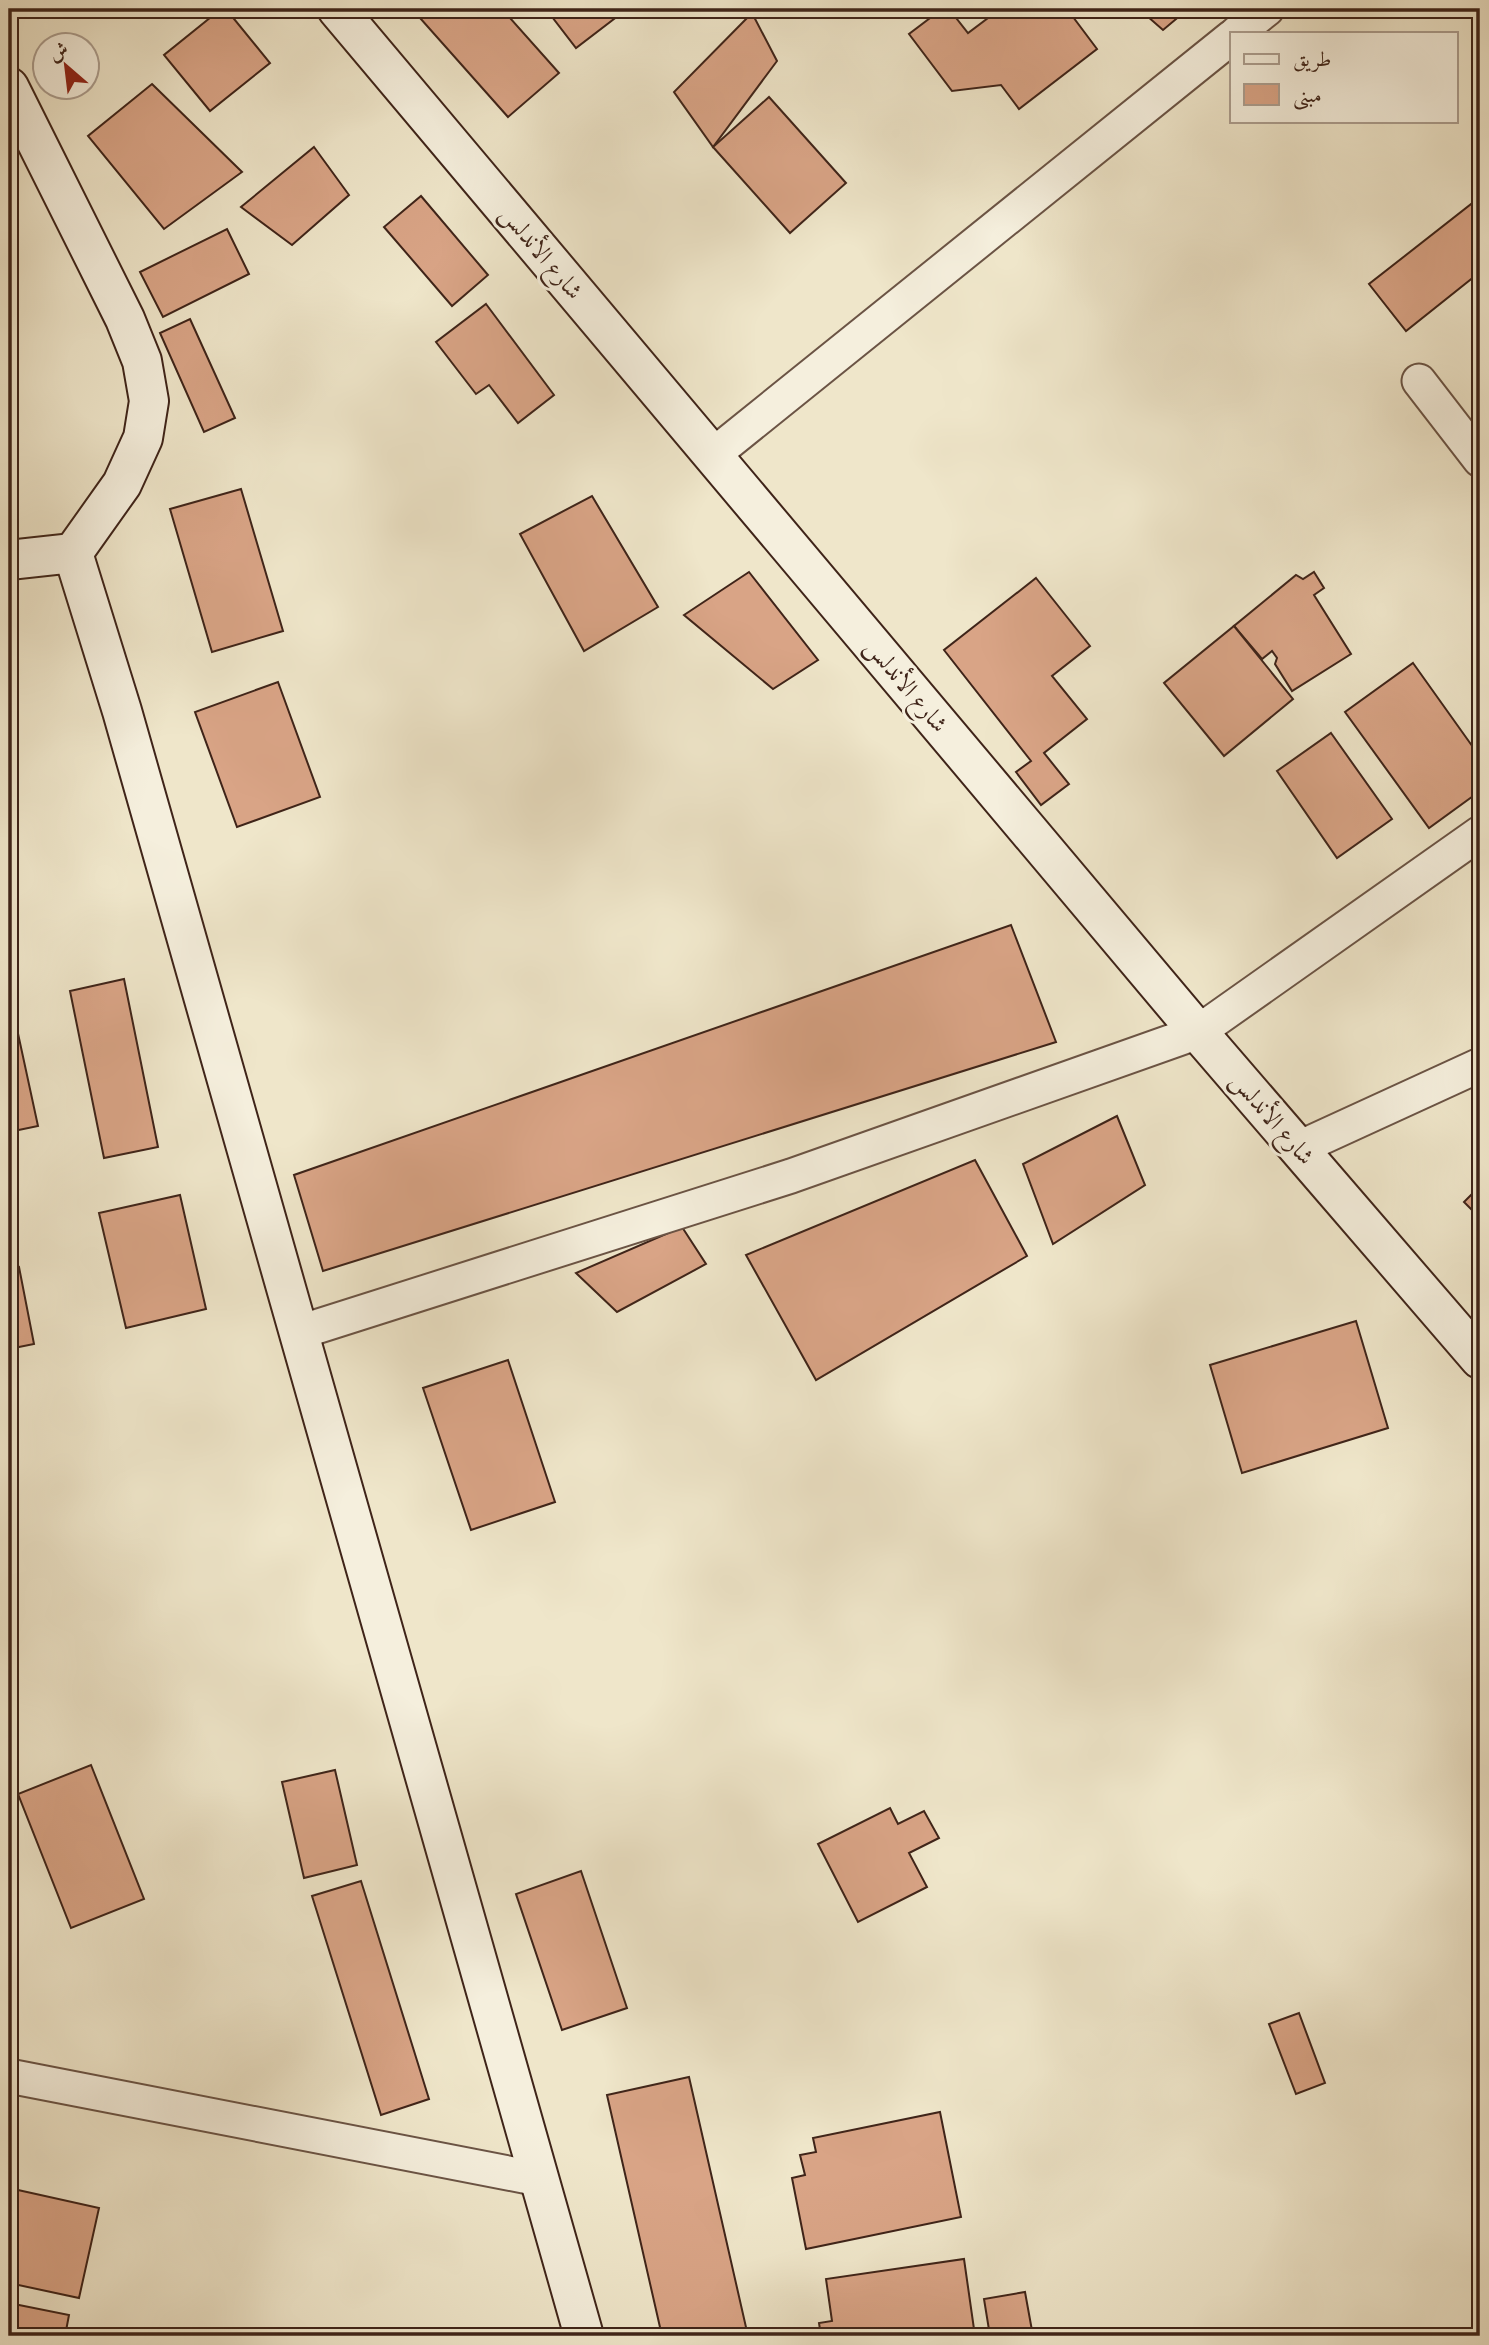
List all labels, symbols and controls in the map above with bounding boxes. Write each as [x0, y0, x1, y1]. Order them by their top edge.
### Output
north arrow [32, 32, 102, 102]
legend [1230, 32, 1458, 122]
text: ش [43, 34, 73, 68]
text: طريق [1293, 43, 1331, 74]
text: مبنى [1293, 79, 1322, 110]
street label: شارع الأندلس [490, 197, 592, 309]
street label: شارع الأندلس [855, 630, 957, 742]
street label: شارع الأندلس [1220, 1064, 1323, 1174]

